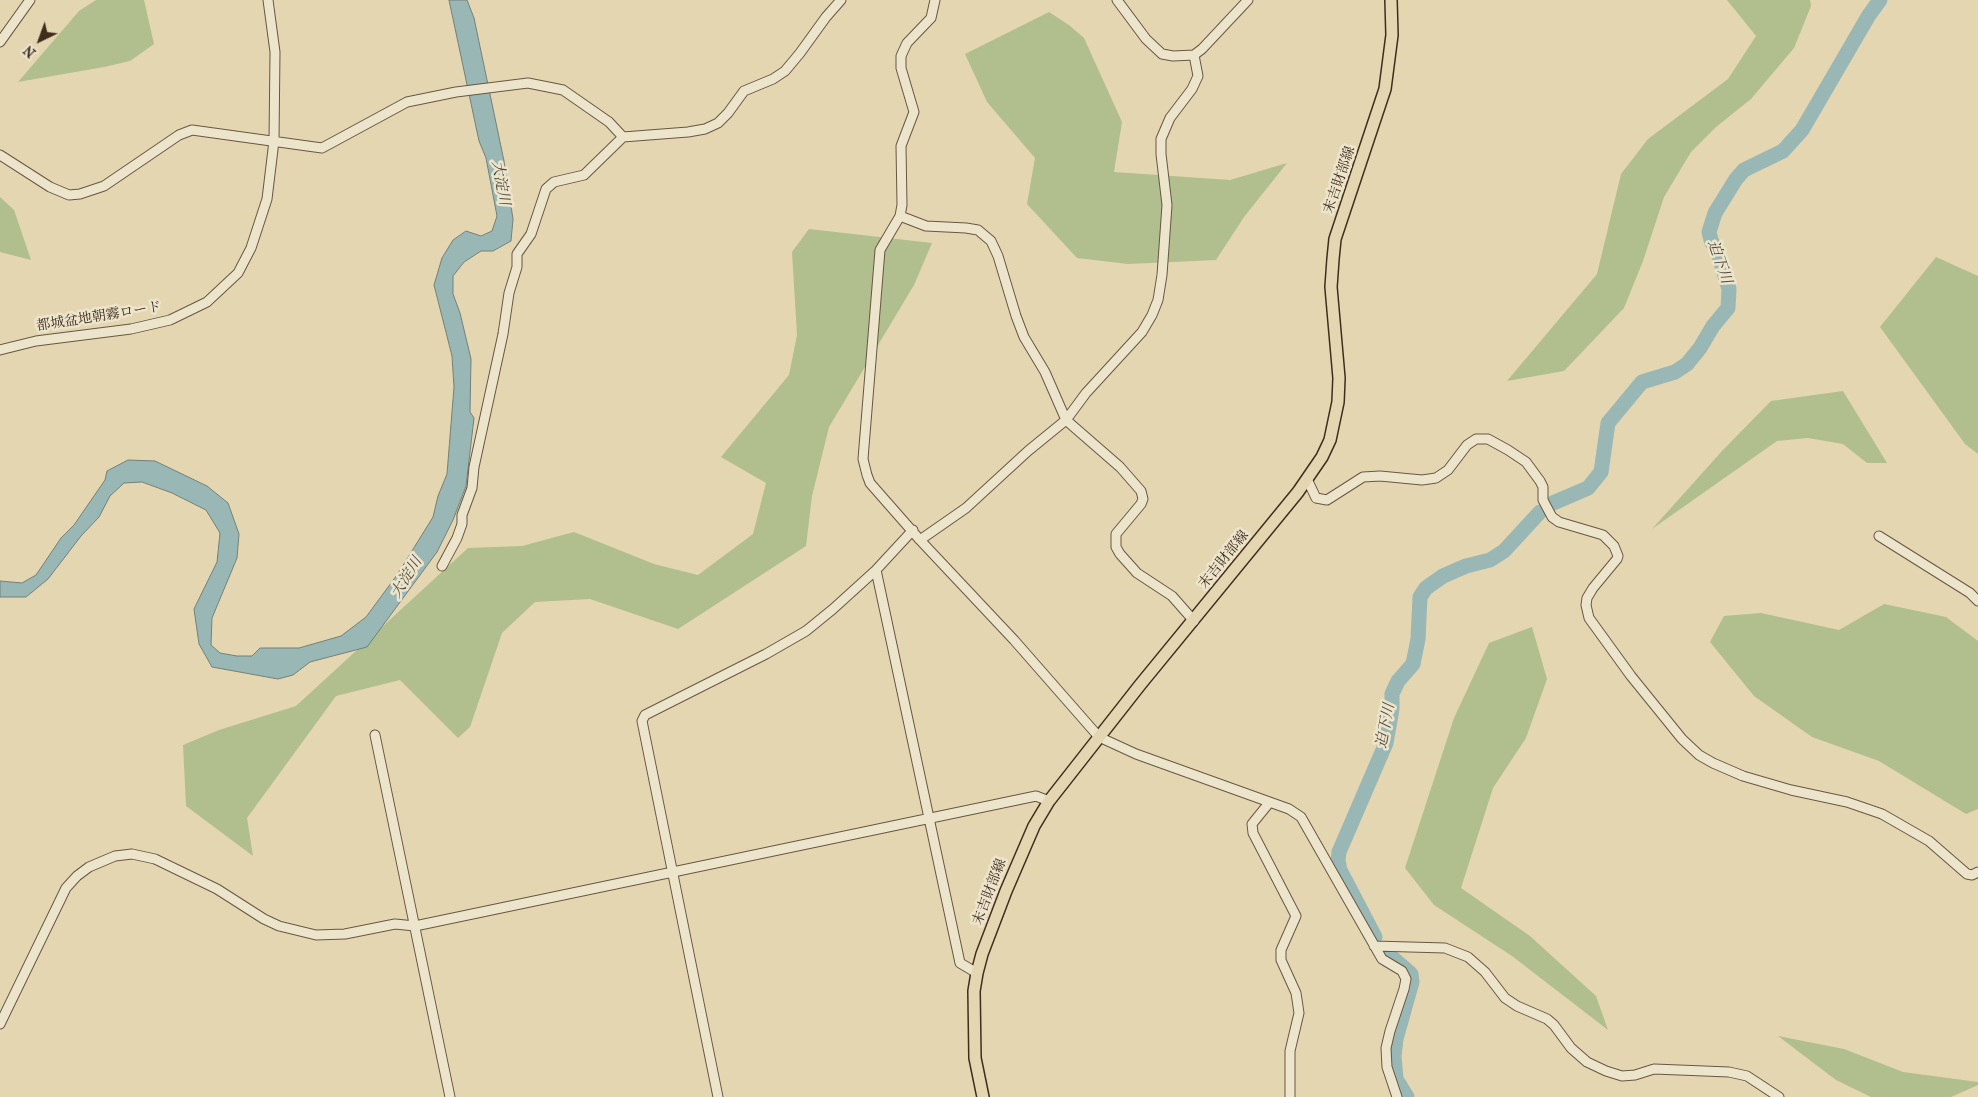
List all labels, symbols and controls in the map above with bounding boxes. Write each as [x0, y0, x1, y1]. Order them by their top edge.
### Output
north arrow [15, 15, 65, 65]
text: N [20, 42, 39, 61]
street label: 末吉財部線 [1321, 144, 1359, 216]
water label: 大淀川 [487, 159, 513, 207]
water label: 迫下川 [1703, 238, 1735, 286]
street label: 都城盆地朝霧ロード [35, 299, 163, 335]
street label: 末吉財部線 [1195, 528, 1253, 592]
water label: 大淀川 [387, 554, 427, 602]
water label: 迫下川 [1373, 702, 1399, 750]
street label: 末吉財部線 [970, 856, 1010, 928]

